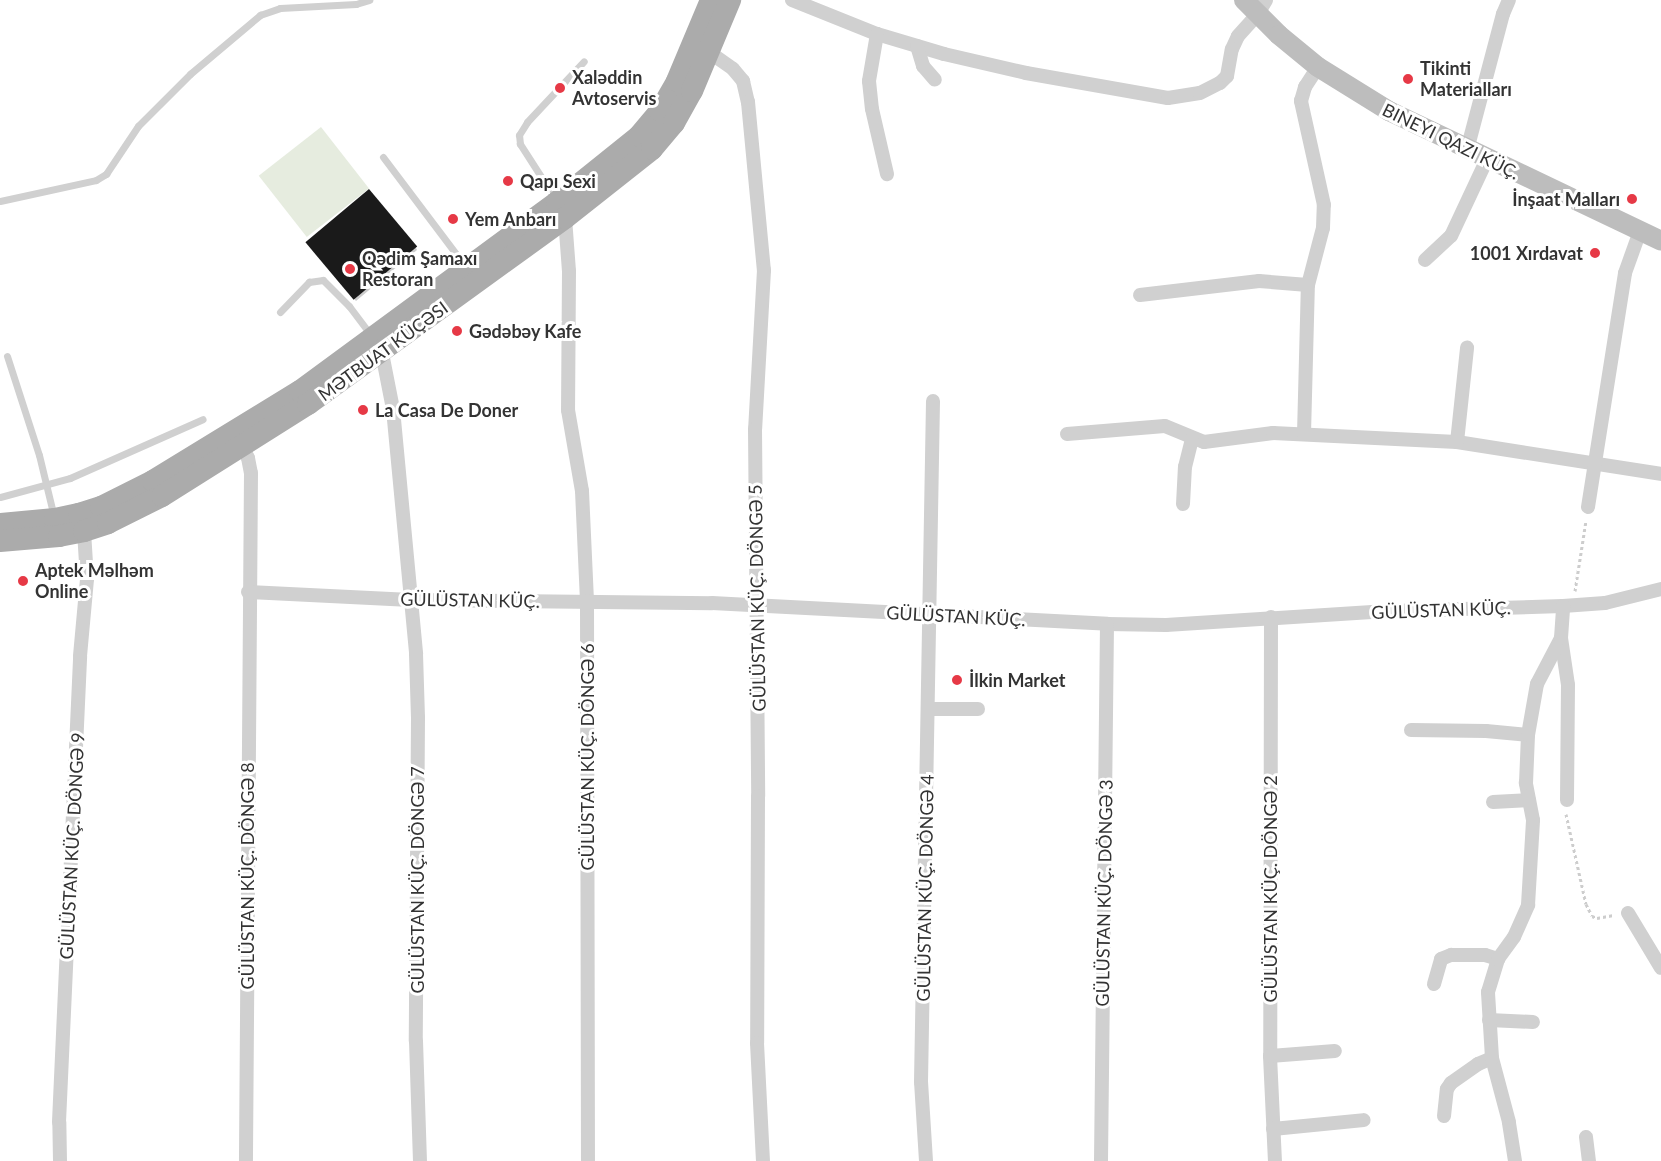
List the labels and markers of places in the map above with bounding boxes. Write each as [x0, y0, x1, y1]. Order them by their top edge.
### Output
place label: Tikinti Materialları [1420, 58, 1512, 100]
place label: Xaləddin Avtoservis [572, 67, 656, 110]
marker: Tikinti Materialları [1401, 72, 1415, 86]
marker: Xaləddin Avtoservis [553, 81, 567, 95]
place label: Qapı Sexi [520, 170, 596, 192]
marker: Qapı Sexi [501, 174, 515, 188]
place label: İnşaat Malları [1512, 188, 1620, 210]
marker: İnşaat Malları [1625, 192, 1639, 206]
place label: Yem Anbarı [465, 208, 557, 230]
marker: Yem Anbarı [446, 212, 460, 226]
place label: 1001 Xırdavat [1470, 242, 1583, 264]
marker: 1001 Xırdavat [1588, 246, 1602, 260]
place label: Qədim Şamaxı Restoran [362, 248, 477, 290]
marker: Qədim Şamaxı Restoran [343, 262, 357, 276]
place label: Gədəbəy Kafe [469, 320, 582, 342]
marker: Gədəbəy Kafe [450, 324, 464, 338]
place label: La Casa De Doner [375, 399, 518, 421]
marker: La Casa De Doner [356, 403, 370, 417]
place label: Aptek Mәlhәm Online [35, 560, 154, 602]
marker: Aptek Mәlhәm Online [16, 574, 30, 588]
place label: İlkin Market [969, 669, 1065, 691]
marker: İlkin Market [950, 673, 964, 687]

